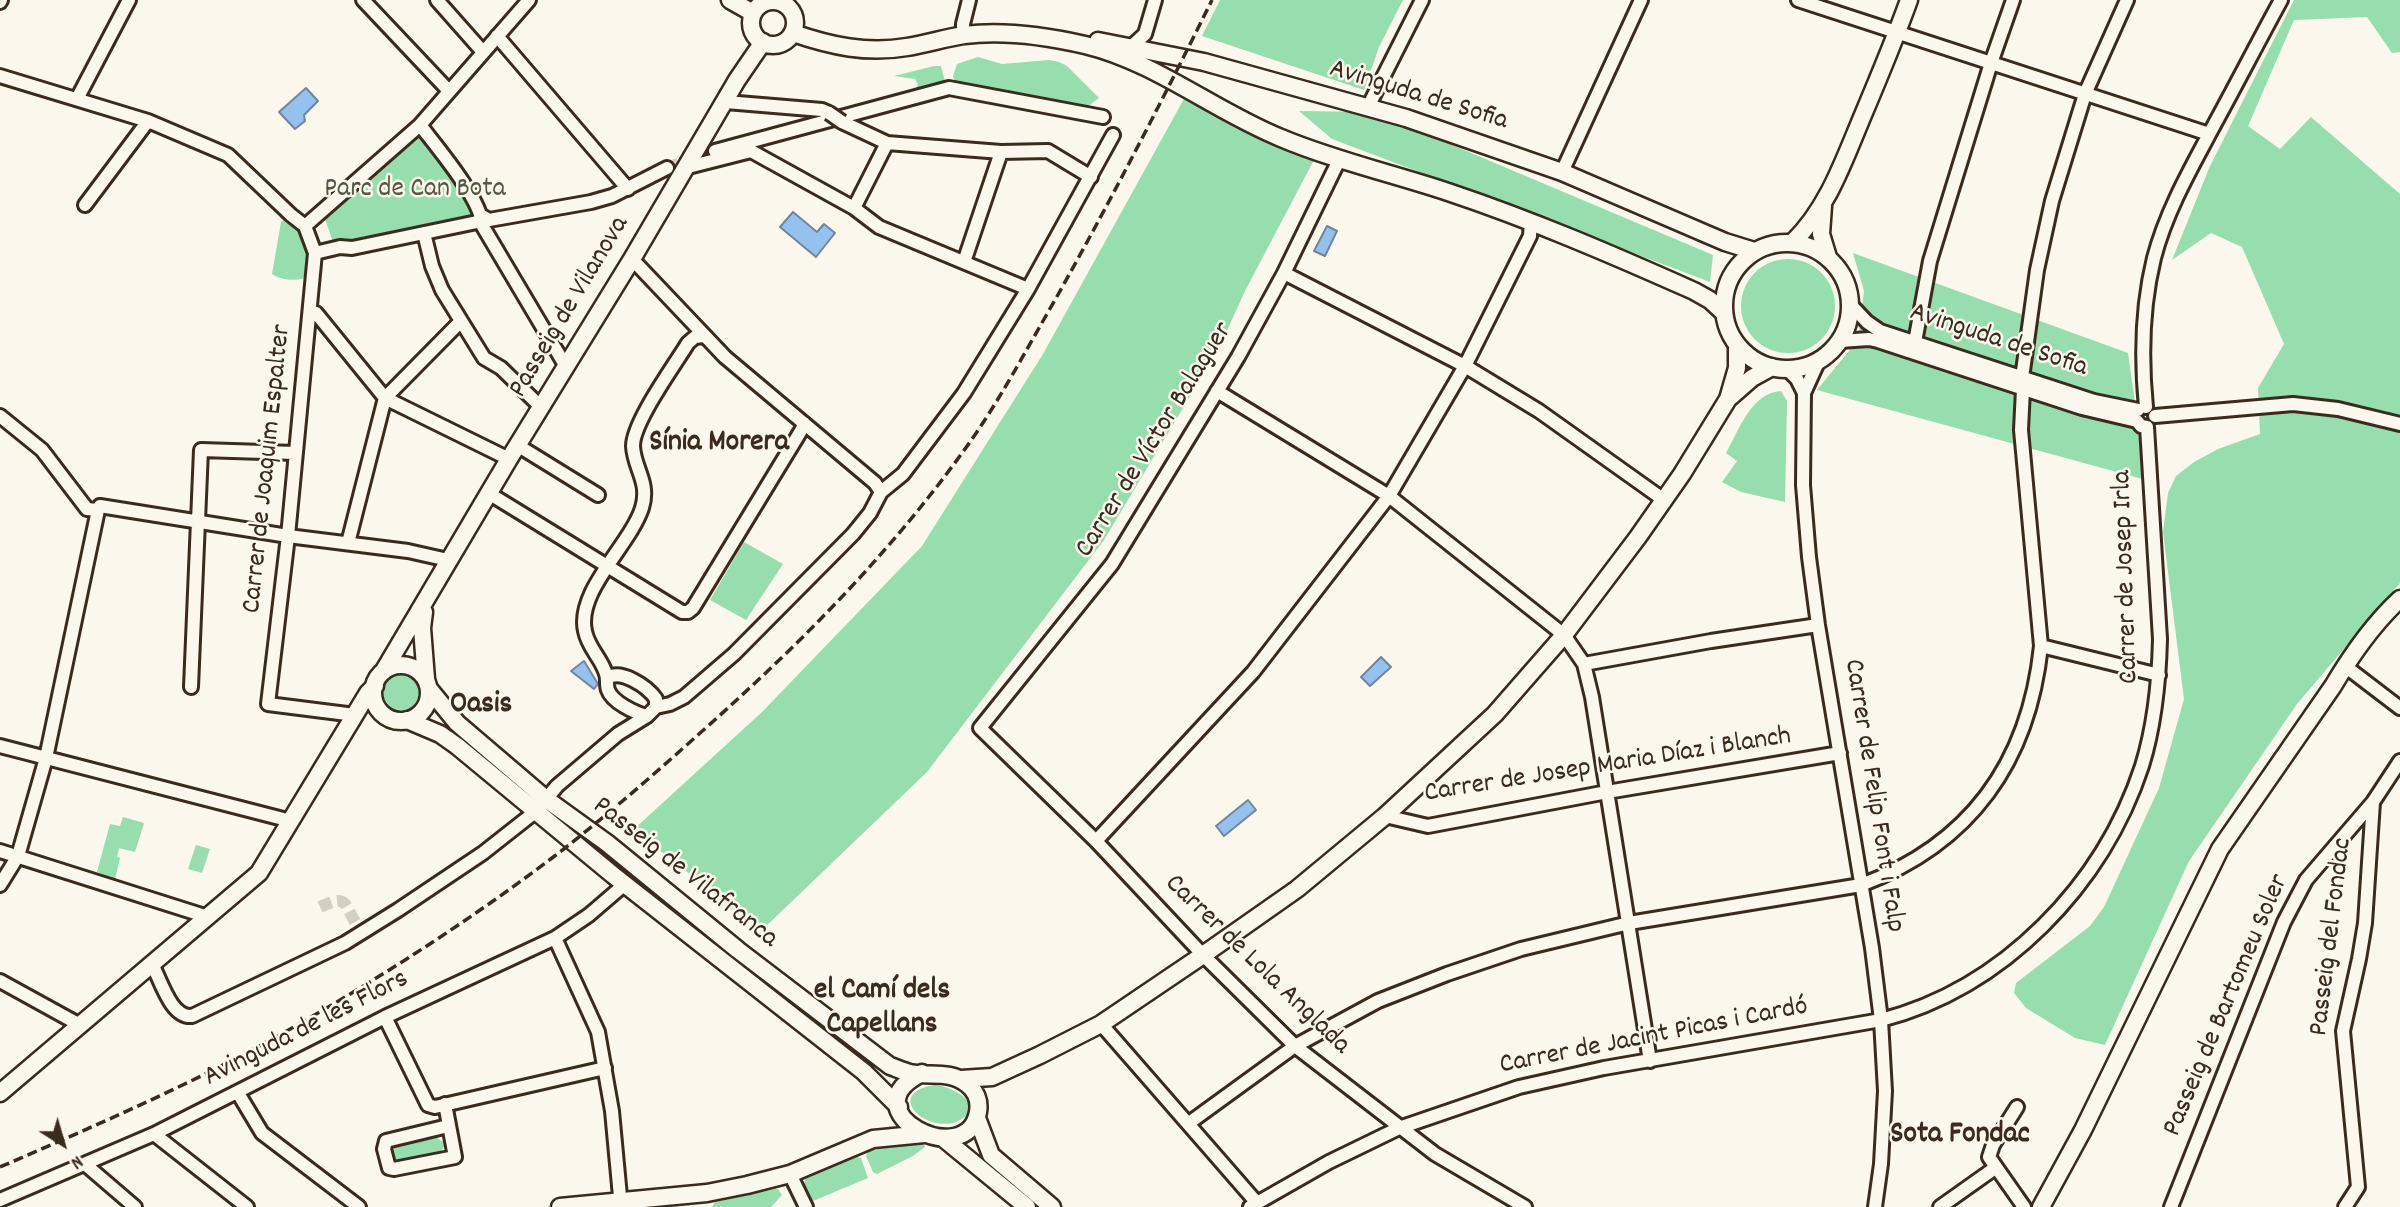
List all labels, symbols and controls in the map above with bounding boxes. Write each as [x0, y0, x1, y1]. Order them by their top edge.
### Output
street label: Avinguda de Sofia [1325, 54, 1511, 140]
park label: Parc de Can Bota [324, 174, 506, 208]
street label: Passeig de Vilanova [504, 211, 638, 405]
street label: Avinguda de Sofia [1905, 297, 2091, 387]
street label: Carrer de Víctor Balaguer [1070, 317, 1242, 565]
street label: Carrer de Joaquim Espalter [237, 323, 301, 615]
district label: Sínia Morera [649, 427, 789, 463]
street label: Carrer de Josep Irla [2107, 470, 2149, 684]
street label: Carrer de Felip Font i Falp [1834, 657, 1910, 935]
district label: Oasis [450, 689, 512, 725]
street label: Carrer de Josep Maria Díaz i Blanch [1422, 721, 1794, 813]
street label: Passeig de Vilafranca [584, 791, 784, 957]
street label: Passeig del Fondac [2304, 836, 2362, 1038]
street label: Carrer de Lola Anglada [1156, 869, 1356, 1063]
street label: Passeig de Bartomeu Soler [2158, 870, 2298, 1142]
street label: Avinguda de les Flors [199, 964, 415, 1096]
district label: el Camí dels Capellans [814, 975, 950, 1046]
street label: Carrer de Jacint Picas i Cardó [1497, 992, 1811, 1084]
north arrow [28, 1109, 98, 1179]
district label: Sota Fondac [1890, 1119, 2030, 1155]
text: N [64, 1148, 88, 1175]

